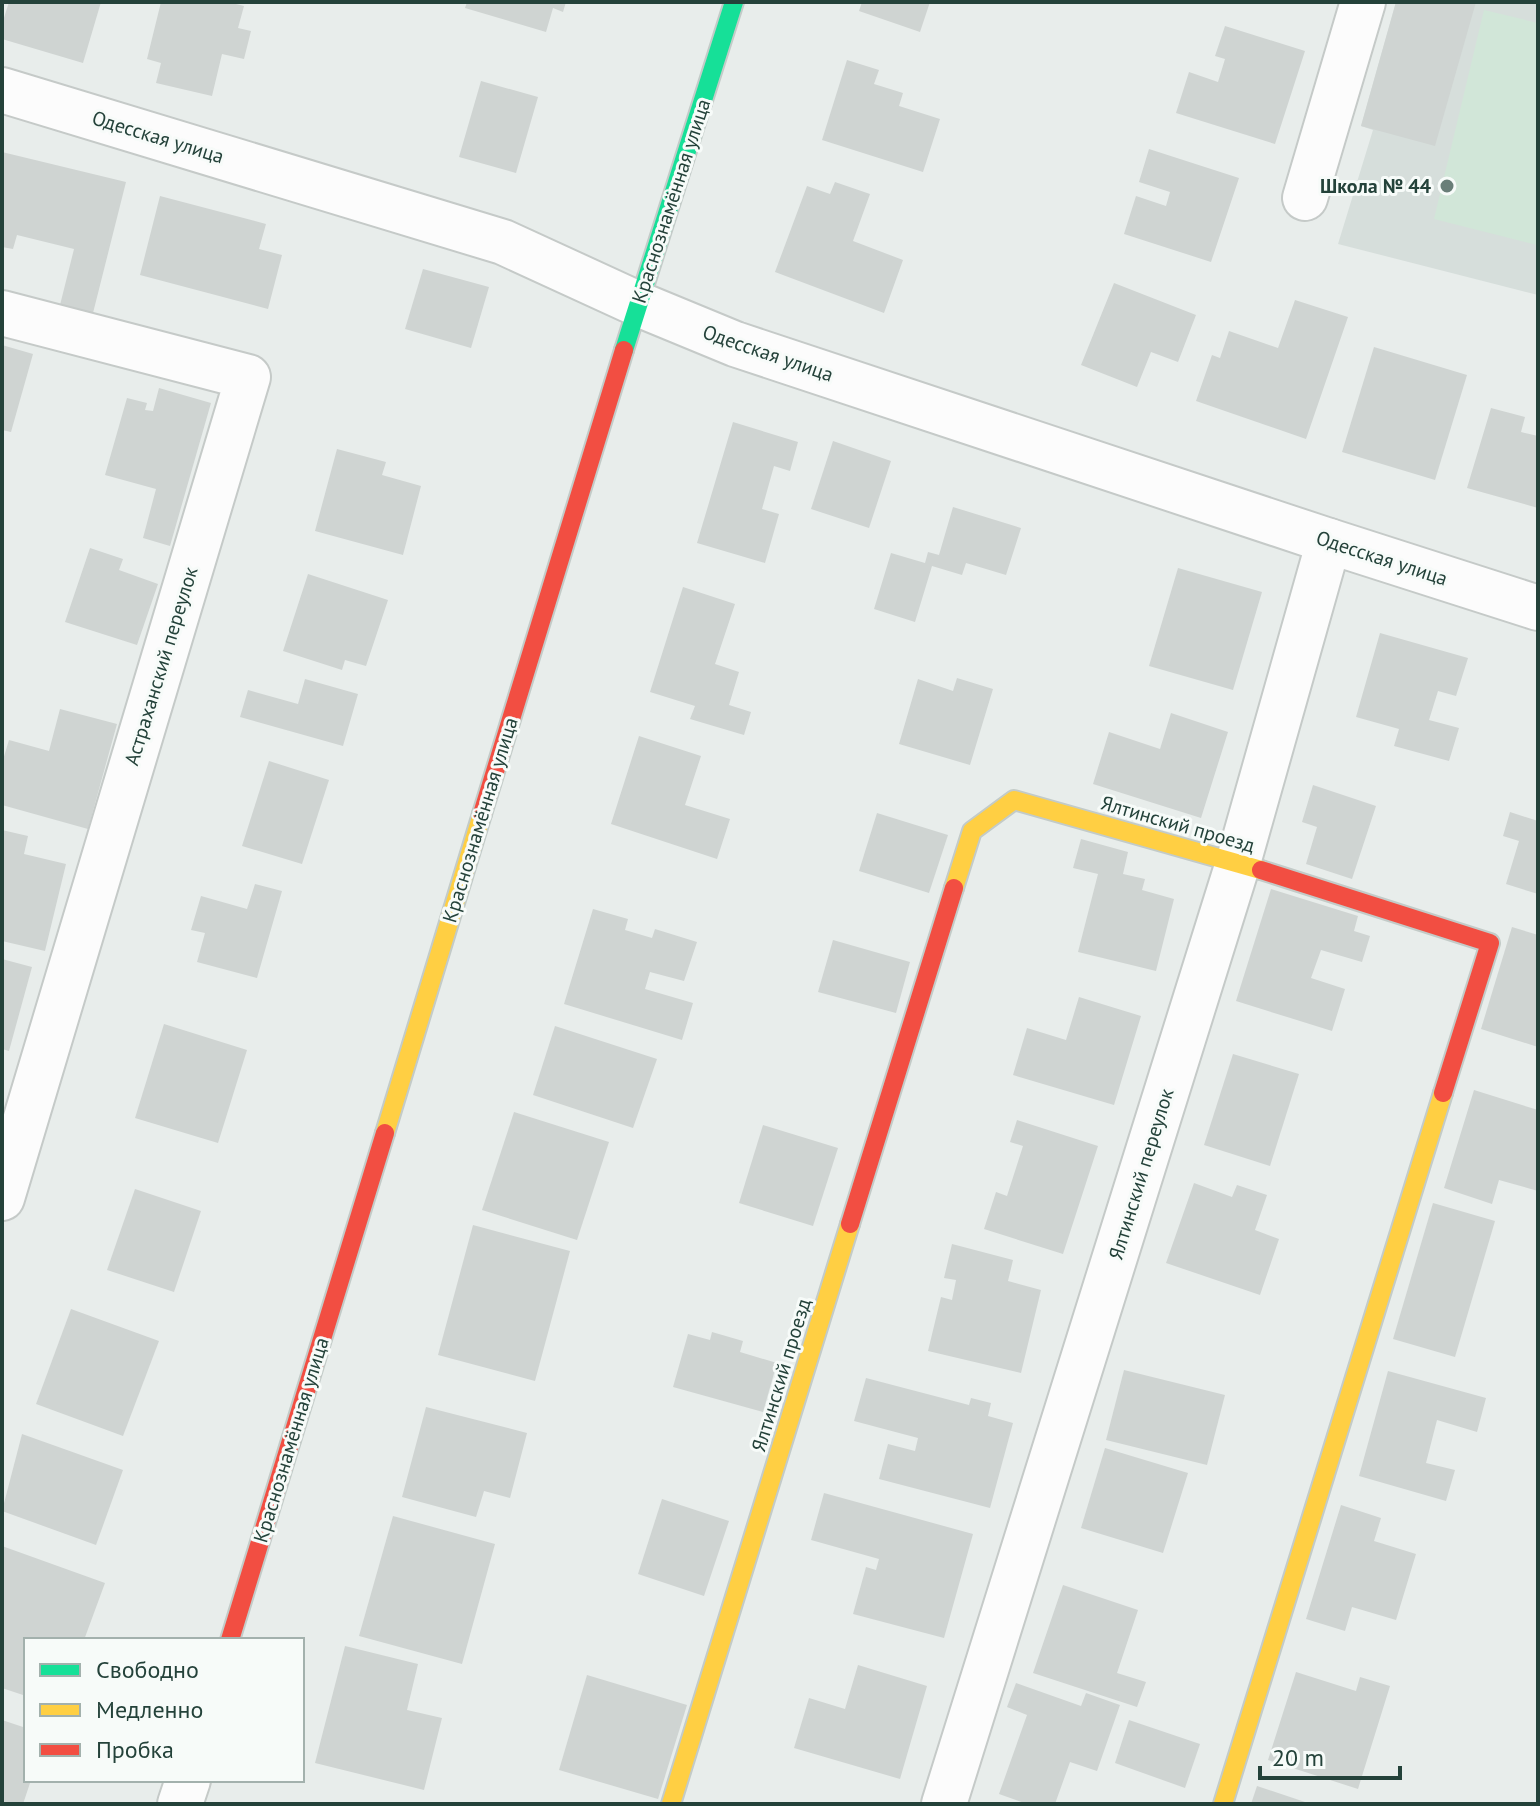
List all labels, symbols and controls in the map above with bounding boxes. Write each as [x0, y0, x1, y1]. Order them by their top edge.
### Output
street label: Краснознамённая улица [626, 96, 716, 306]
street label: Одесская улица [89, 105, 227, 169]
place label: Школа № 44 [1320, 173, 1432, 199]
marker: Школа № 44 [1438, 177, 1456, 195]
street label: Одесская улица [699, 318, 837, 388]
street label: Одесская улица [1313, 525, 1451, 591]
street label: Астраханский переулок [118, 563, 204, 769]
street label: Краснознамённая улица [436, 714, 524, 926]
street label: Ялтинский проезд [1098, 790, 1258, 858]
street label: Ялтинский переулок [1103, 1085, 1180, 1263]
street label: Ялтинский проезд [745, 1295, 817, 1455]
street label: Краснознамённая улица [247, 1334, 335, 1546]
legend [24, 1638, 304, 1782]
text: Свободно [96, 1654, 199, 1685]
text: Медленно [96, 1694, 203, 1725]
scale bar [1260, 1730, 1400, 1780]
text: Пробка [96, 1734, 174, 1765]
text: 20 m [1272, 1742, 1324, 1773]

